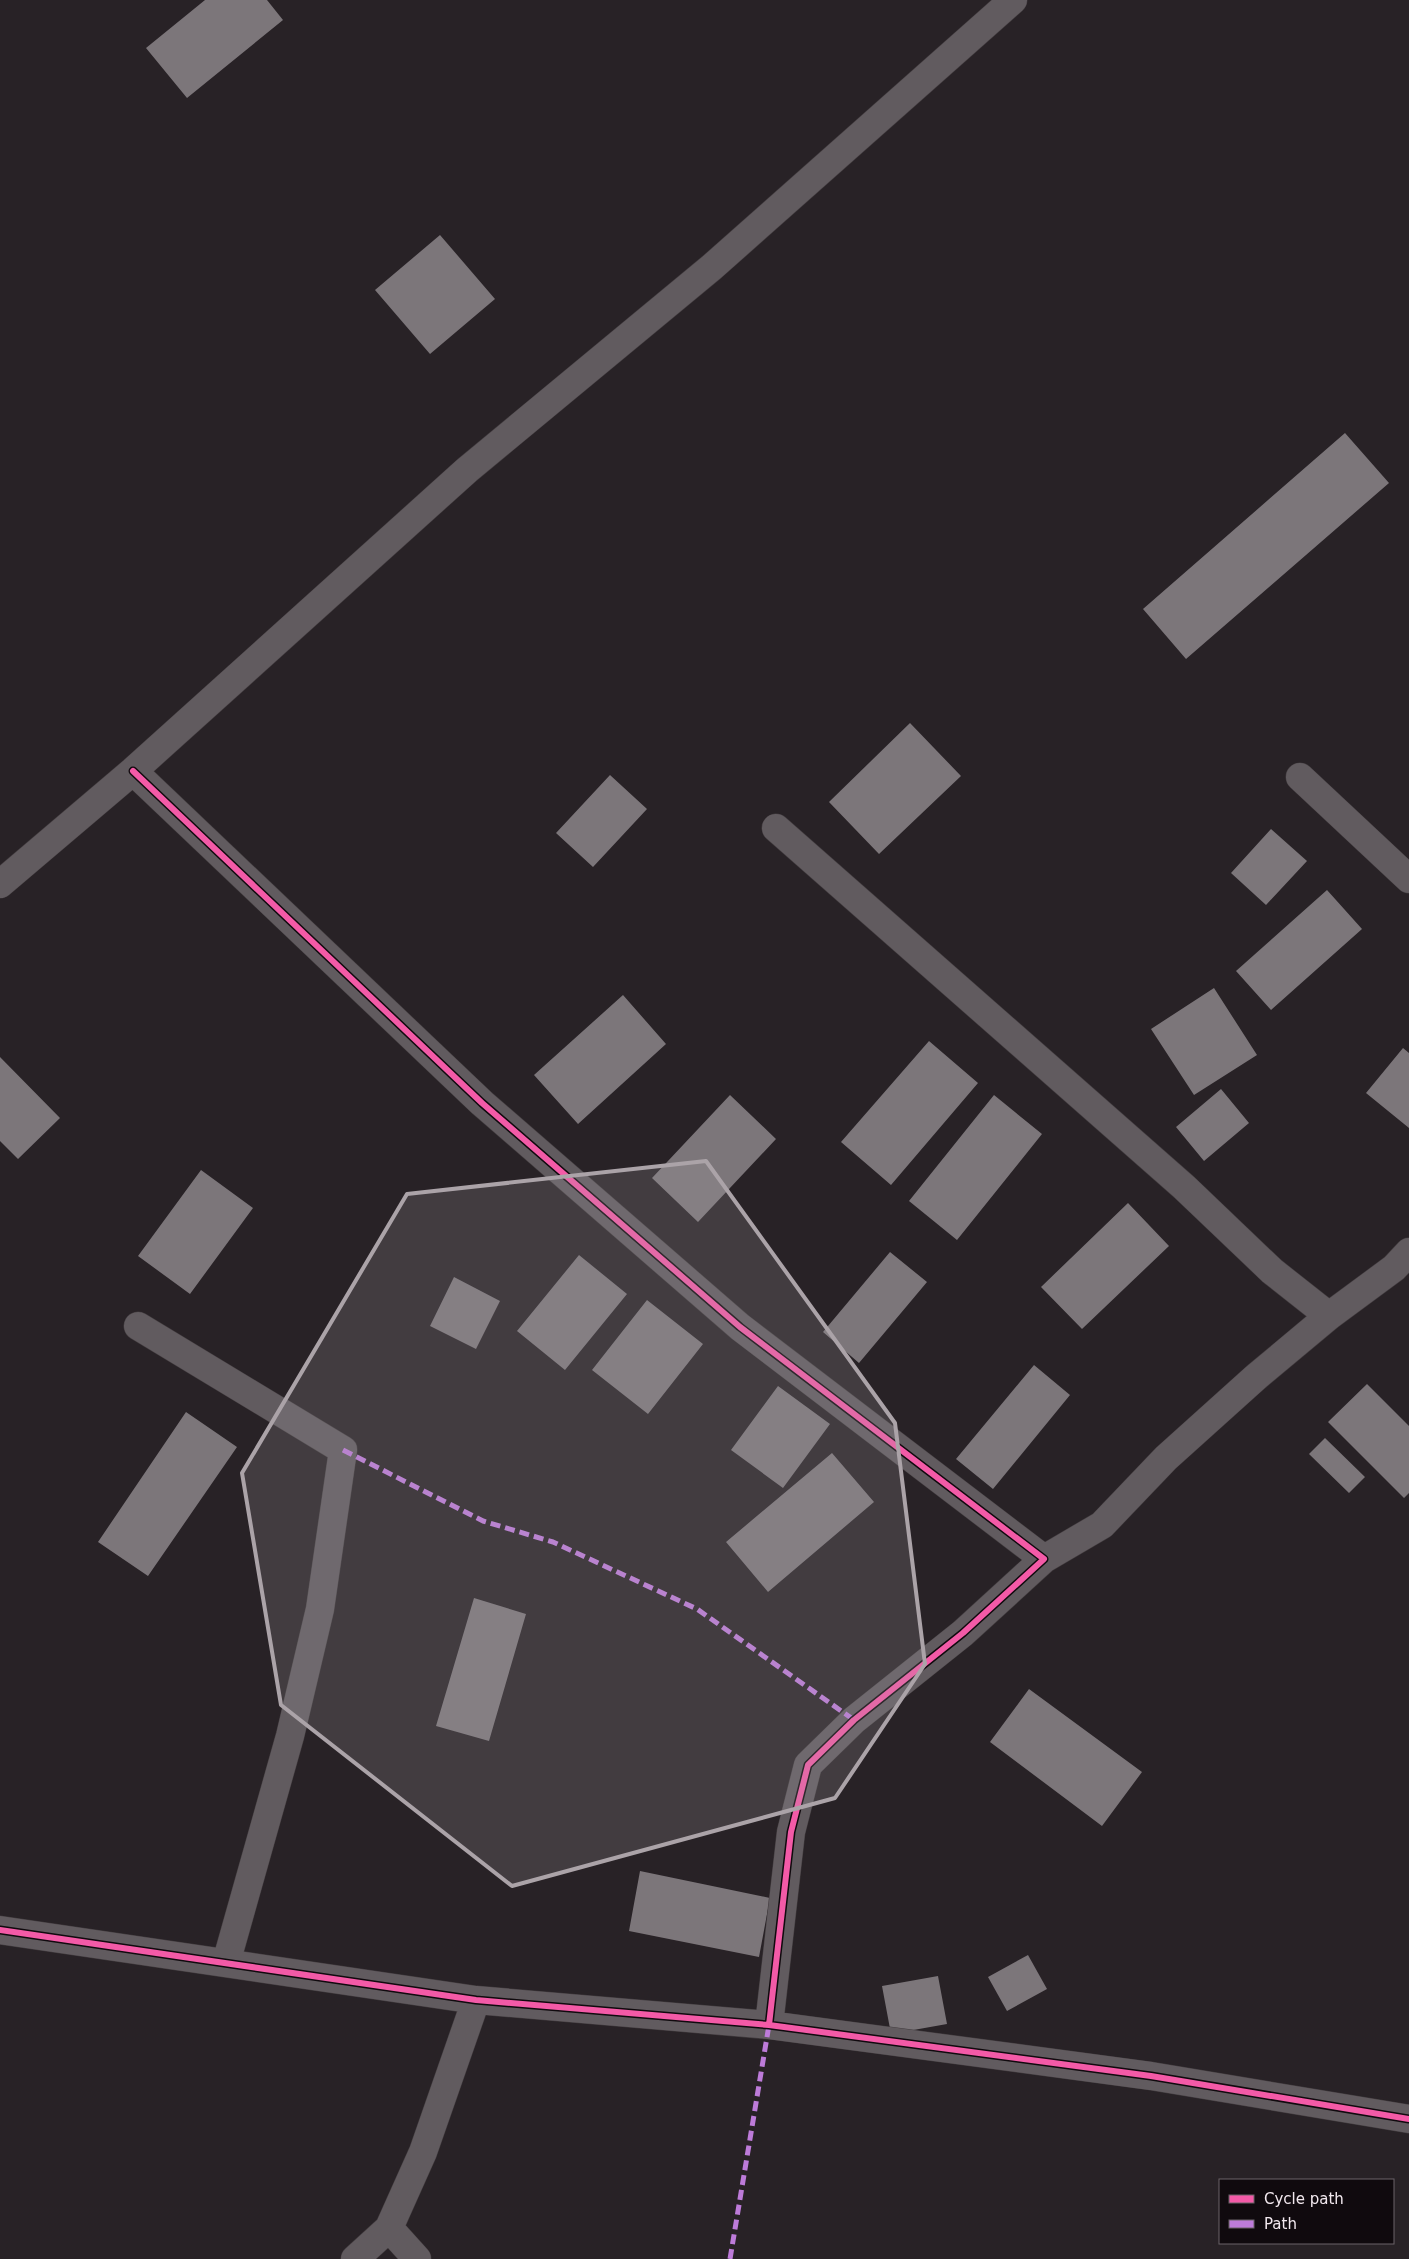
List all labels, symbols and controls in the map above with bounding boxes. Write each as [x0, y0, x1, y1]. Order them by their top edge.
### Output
legend [1219, 2179, 1394, 2244]
text: Cycle path [1264, 2190, 1344, 2208]
text: Path [1264, 2215, 1297, 2233]

